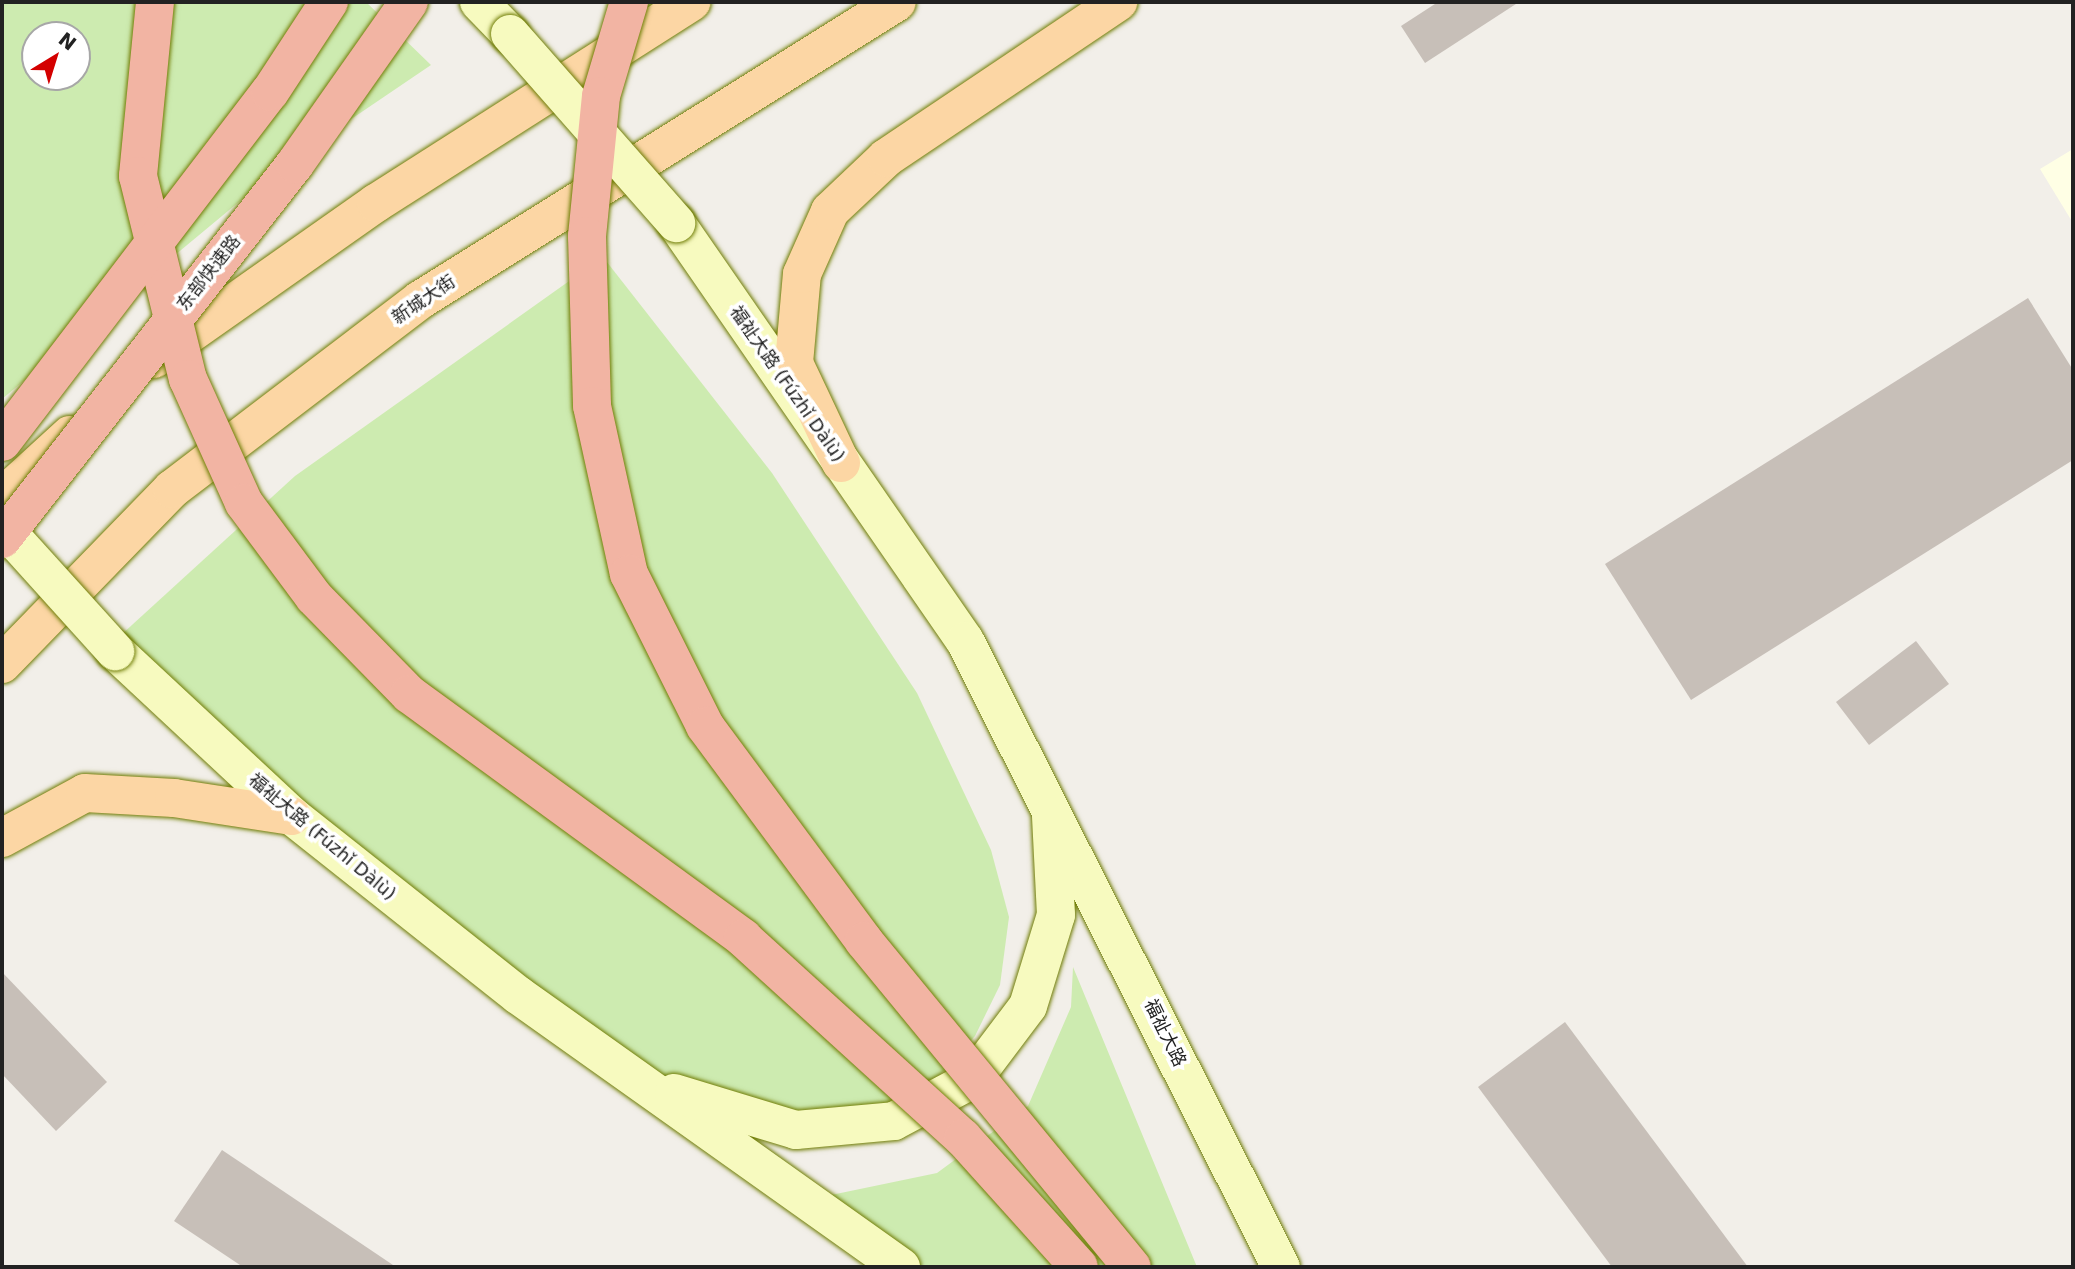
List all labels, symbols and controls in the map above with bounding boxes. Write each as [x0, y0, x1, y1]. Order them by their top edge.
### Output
north arrow [21, 21, 91, 91]
text: N [55, 27, 81, 55]
street label: 东部快速路 [173, 231, 245, 315]
street label: 新城大街 [388, 271, 460, 329]
street label: 福祉大路 (Fúzhǐ Dàlù) [725, 302, 849, 466]
street label: 福祉大路 (Fúzhǐ Dàlù) [244, 769, 400, 905]
street label: 福祉大路 [1140, 996, 1190, 1070]

